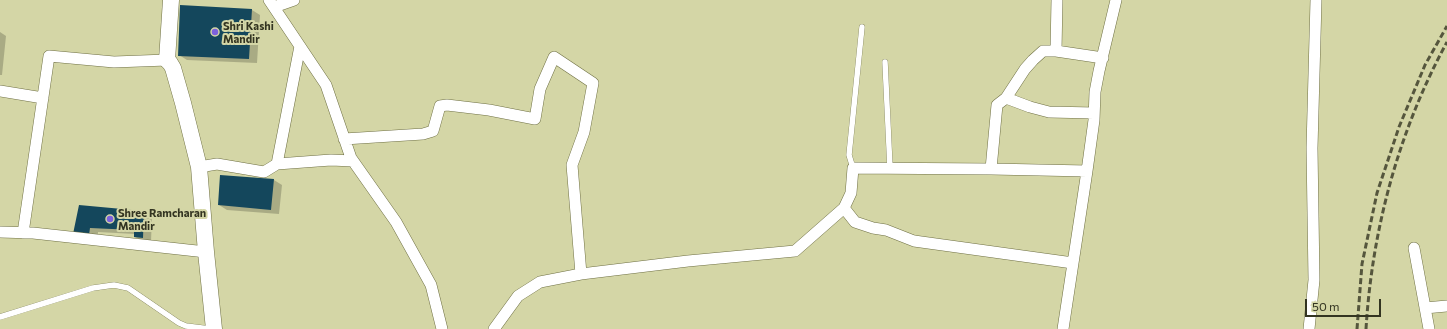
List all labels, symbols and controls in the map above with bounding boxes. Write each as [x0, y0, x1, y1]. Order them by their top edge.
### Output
place label: Shri Kashi Mandir [223, 19, 274, 45]
marker: Shri Kashi Mandir [210, 27, 220, 37]
place label: Shree Ramcharan Mandir [118, 206, 206, 232]
marker: Shree Ramcharan Mandir [105, 214, 115, 224]
scale bar [1307, 291, 1383, 317]
text: 50 m [1312, 299, 1340, 313]

